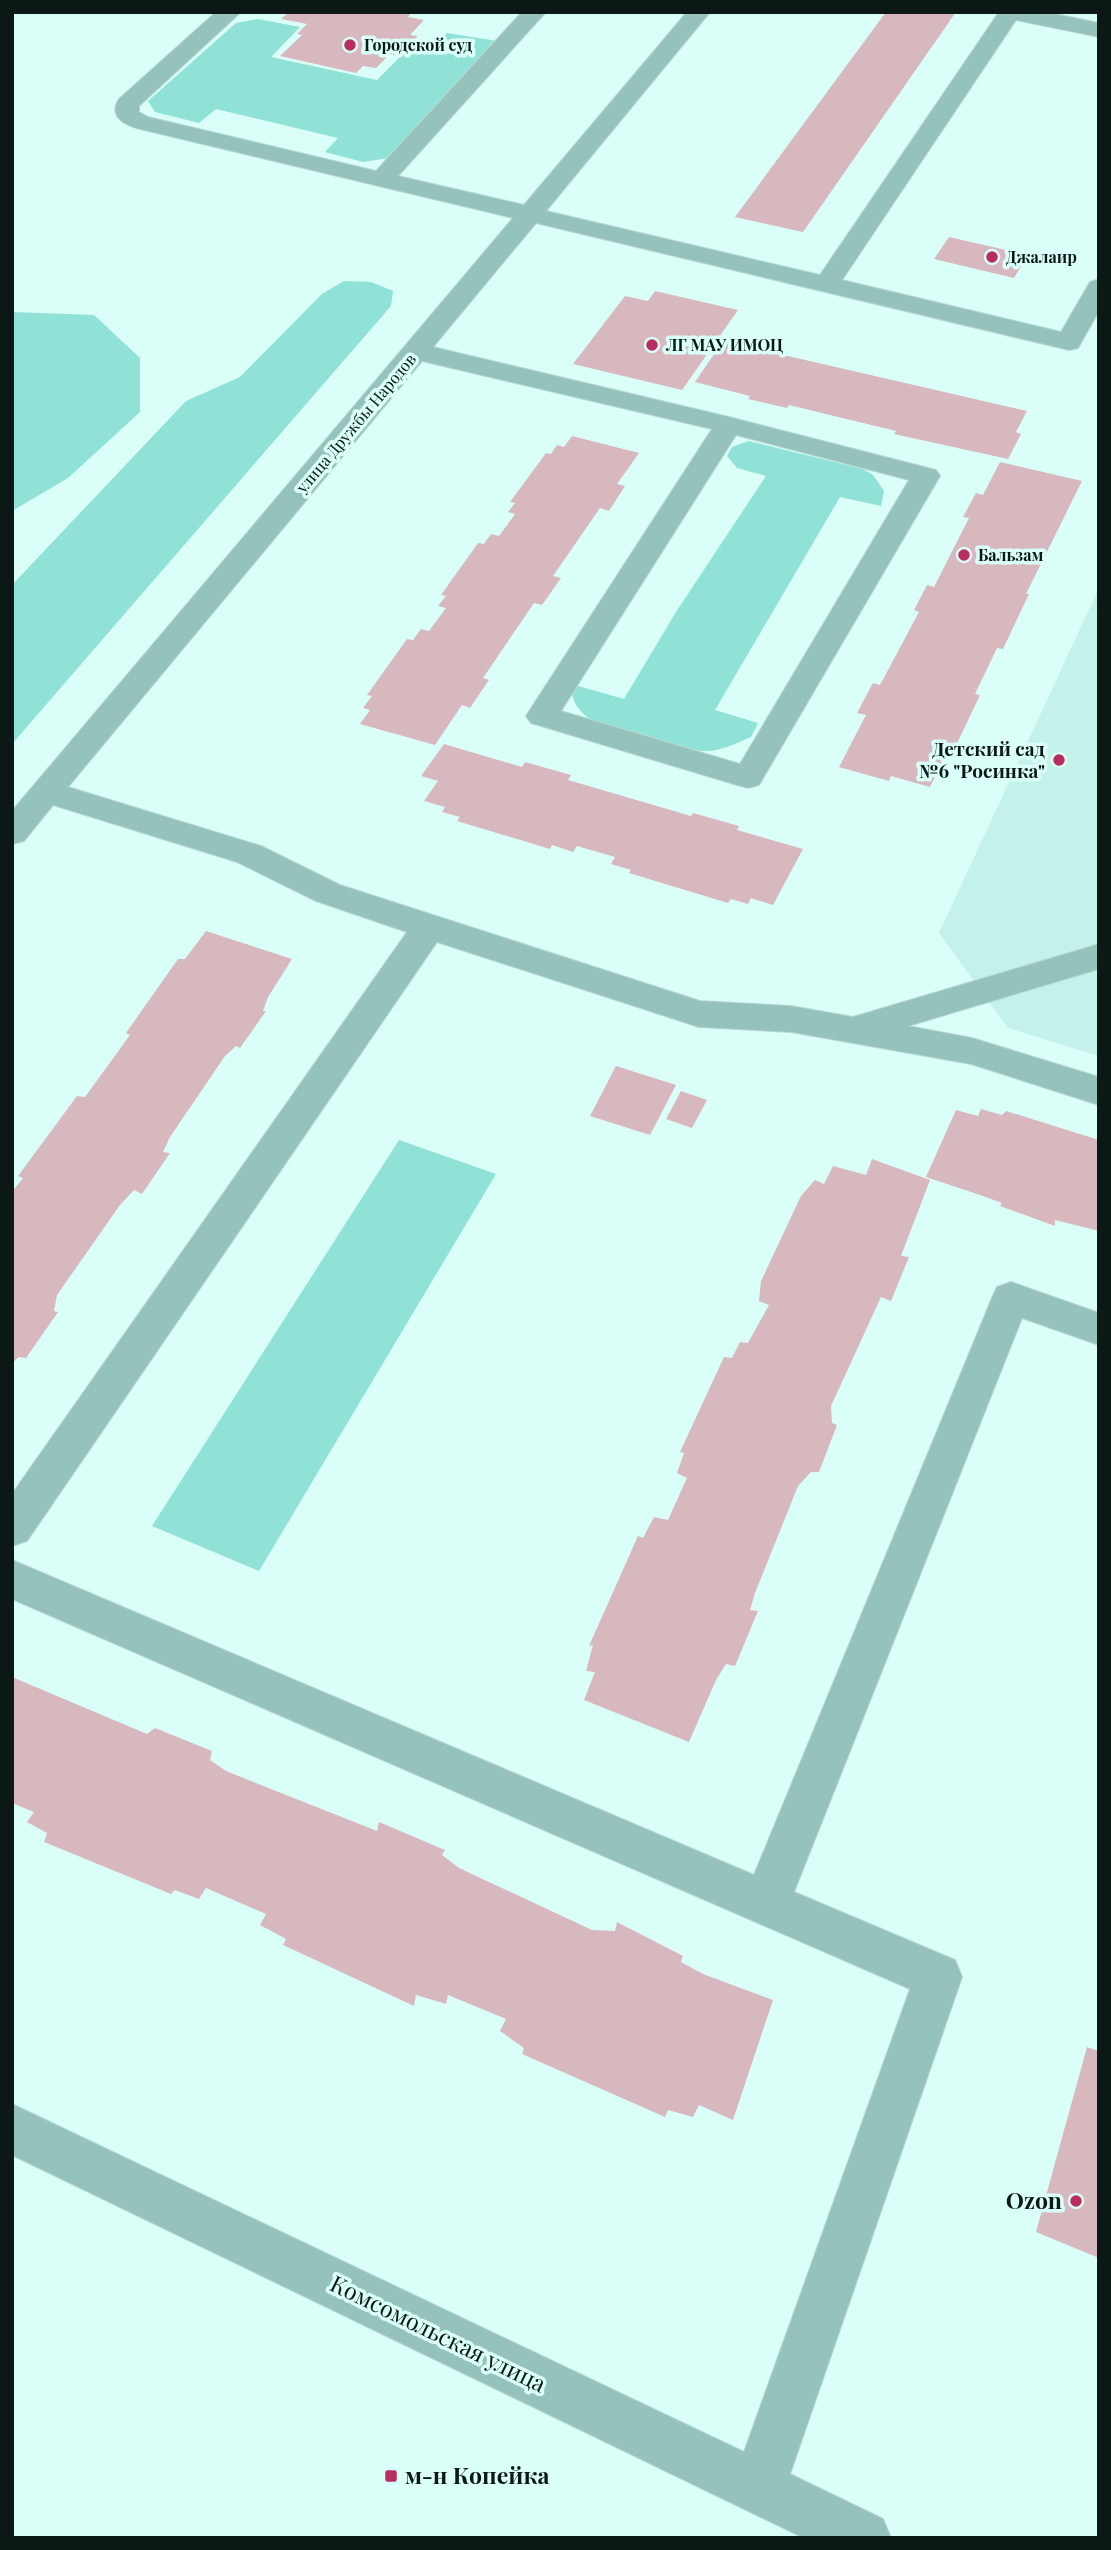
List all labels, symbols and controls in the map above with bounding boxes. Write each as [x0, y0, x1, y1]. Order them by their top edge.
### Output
place label: Городской суд [364, 34, 472, 55]
marker: Городской суд [342, 37, 358, 53]
place label: Джалаир [1006, 246, 1077, 267]
marker: Джалаир [984, 249, 1000, 265]
place label: ЛГ МАУ ИМОЦ [665, 334, 783, 355]
marker: ЛГ МАУ ИМОЦ [644, 337, 660, 353]
street label: улица Дружбы Народов [290, 348, 420, 498]
place label: Бальзам [978, 544, 1043, 565]
marker: Бальзам [956, 547, 972, 563]
place label: Детский сад №6 "Росинка" [919, 735, 1046, 783]
marker: Детский сад №6 "Росинка" [1051, 752, 1067, 768]
place label: Ozon [1006, 2184, 1062, 2215]
marker: Ozon [1068, 2193, 1084, 2209]
street label: Комсомольская улица [326, 2267, 552, 2399]
place label: м-н Копейка [405, 2459, 550, 2490]
marker: м-н Копейка [383, 2468, 399, 2484]

